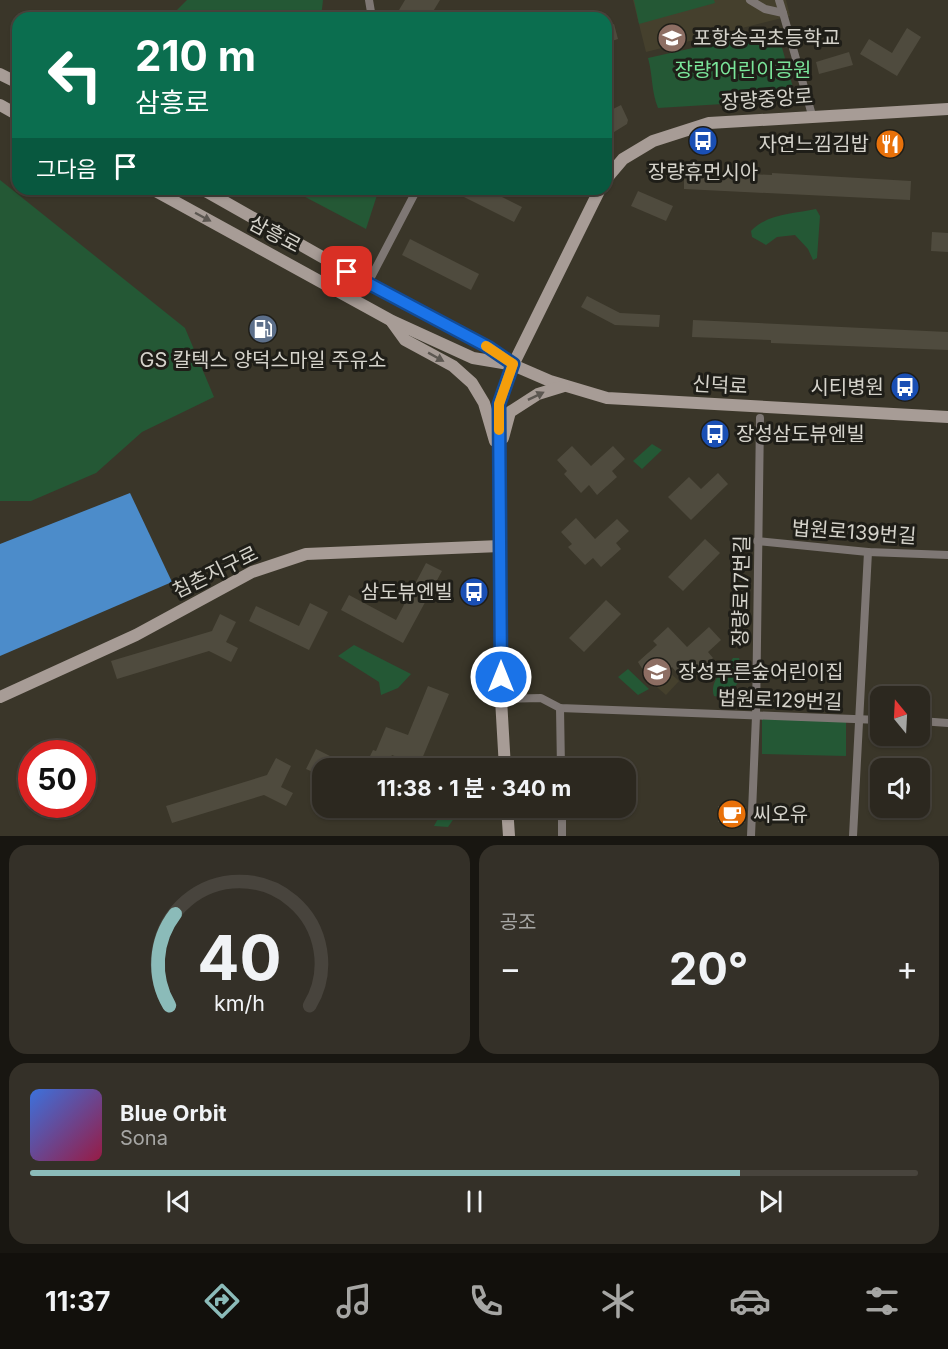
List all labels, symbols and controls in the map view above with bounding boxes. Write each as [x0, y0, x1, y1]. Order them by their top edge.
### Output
school or university icon: 포항송곡초등학교 [656, 22, 688, 54]
place label: 포항송곡초등학교 [693, 26, 840, 50]
text: 210 m [135, 30, 256, 81]
icon: left [36, 36, 114, 114]
park label: 장량1어린이공원 [675, 58, 811, 82]
street label: 장량중앙로 [720, 84, 814, 114]
text: 삼흥로 [135, 86, 210, 119]
bus stop icon: 장량휴먼시아 [687, 125, 719, 157]
restaurant icon: 자연느낌김밥 [874, 128, 906, 160]
place label: 자연느낌김밥 [759, 132, 869, 156]
icon: arrive [109, 150, 142, 183]
text: 그다음 [36, 156, 97, 182]
place label: 장량휴먼시아 [648, 160, 758, 184]
street label: 삼흥로 [245, 210, 305, 258]
one-way arrow [195, 212, 212, 222]
pin [321, 246, 372, 297]
icon: arrive [330, 255, 363, 288]
fuel station icon: GS 칼텍스 양덕스마일 주유소 [247, 313, 279, 345]
place label: GS 칼텍스 양덕스마일 주유소 [139, 348, 387, 372]
one-way arrow [428, 352, 445, 362]
bus stop icon: 시티병원 [889, 371, 921, 403]
street label: 신덕로 [692, 372, 748, 398]
place label: 시티병원 [810, 375, 884, 399]
one-way arrow [527, 392, 544, 401]
bus stop icon: 장성삼도뷰엔빌 [699, 418, 731, 450]
place label: 장성삼도뷰엔빌 [736, 422, 865, 446]
street label: 법원로139번길 [791, 516, 917, 548]
street label: 장량로17번길 [728, 535, 754, 647]
street label: 침촌지구로 [168, 541, 262, 603]
bus stop icon: 삼도뷰엔빌 [458, 576, 490, 608]
place label: 삼도뷰엔빌 [361, 580, 453, 604]
position arrow [469, 645, 533, 709]
school or university icon: 장성푸른숲어린이집 [641, 656, 673, 688]
place label: 장성푸른숲어린이집 [678, 660, 844, 684]
street label: 법원로129번길 [717, 686, 843, 714]
north arrow [870, 686, 930, 746]
map controls [870, 686, 930, 818]
speed limit sign: 50 [18, 740, 96, 818]
button: sound [870, 758, 930, 818]
text: 11:38 · 1 분 · 340 m [377, 775, 571, 801]
cafe icon: 씨오유 [716, 798, 748, 830]
place label: 씨오유 [753, 802, 808, 826]
text: 공조 [500, 910, 536, 934]
text: 40 [197, 920, 281, 995]
text: 20° [669, 941, 748, 996]
text: − [500, 948, 521, 988]
text: + [896, 948, 918, 988]
text: km/h [214, 991, 265, 1017]
text: Blue Orbit [120, 1100, 227, 1126]
text: Sona [120, 1126, 168, 1150]
icon: previous [162, 1185, 195, 1218]
icon: pause [458, 1185, 491, 1218]
icon: next [754, 1185, 787, 1218]
icon: directions [201, 1280, 243, 1322]
icon: music [333, 1280, 375, 1322]
icon: phone [465, 1280, 507, 1322]
icon: climate [597, 1280, 639, 1322]
icon: car [729, 1280, 771, 1322]
icon: filters [861, 1280, 903, 1322]
text: 11:37 [45, 1285, 110, 1318]

